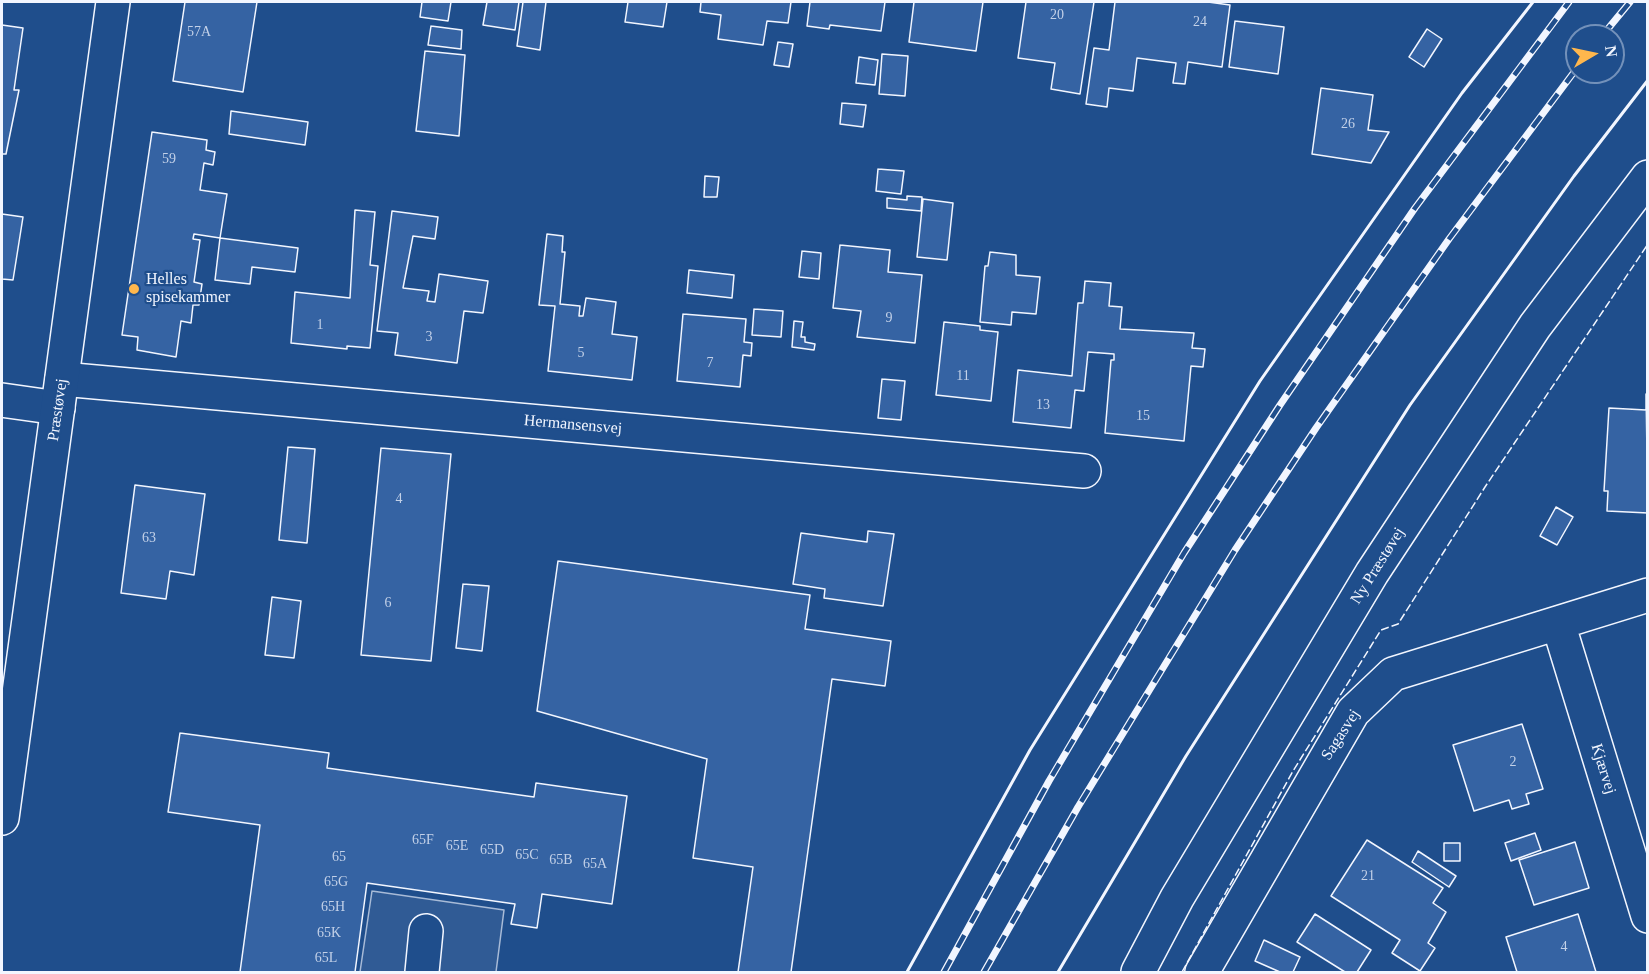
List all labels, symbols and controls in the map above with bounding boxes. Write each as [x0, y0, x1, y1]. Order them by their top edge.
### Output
house number: 20 [1050, 7, 1064, 23]
house number: 24 [1193, 14, 1207, 30]
house number: 57A [187, 24, 211, 40]
north arrow [1565, 24, 1625, 84]
text: N [1602, 44, 1621, 58]
house number: 26 [1341, 116, 1355, 132]
house number: 59 [162, 151, 176, 167]
place label: Helles spisekammer [146, 270, 230, 308]
marker: Helles spisekammer [127, 282, 141, 296]
house number: 9 [885, 310, 892, 326]
house number: 1 [316, 317, 324, 333]
house number: 3 [426, 329, 432, 345]
house number: 5 [578, 345, 584, 361]
house number: 7 [706, 355, 714, 371]
house number: 11 [956, 368, 970, 384]
street label: Præstøvej [44, 377, 72, 443]
house number: 13 [1036, 397, 1050, 413]
house number: 15 [1136, 408, 1150, 424]
street label: Hermansensvej [523, 411, 623, 439]
house number: 4 [396, 491, 402, 507]
street label: Ny Præstøvej [1347, 524, 1409, 608]
house number: 63 [142, 530, 156, 546]
house number: 6 [385, 595, 392, 611]
street label: Sagasvej [1317, 706, 1365, 764]
street label: Kjærvej [1586, 742, 1620, 796]
house number: 2 [1510, 754, 1516, 770]
house number: 65F [412, 832, 434, 848]
house number: 65E [446, 838, 468, 854]
house number: 65D [480, 842, 504, 858]
house number: 65C [515, 847, 539, 863]
house number: 65 [332, 849, 346, 865]
house number: 65B [549, 852, 573, 868]
house number: 65A [583, 856, 607, 872]
house number: 21 [1361, 868, 1375, 884]
house number: 65G [324, 874, 348, 890]
house number: 65H [321, 899, 345, 915]
house number: 65K [317, 925, 341, 941]
house number: 4 [1561, 939, 1568, 955]
house number: 65L [315, 950, 337, 966]

